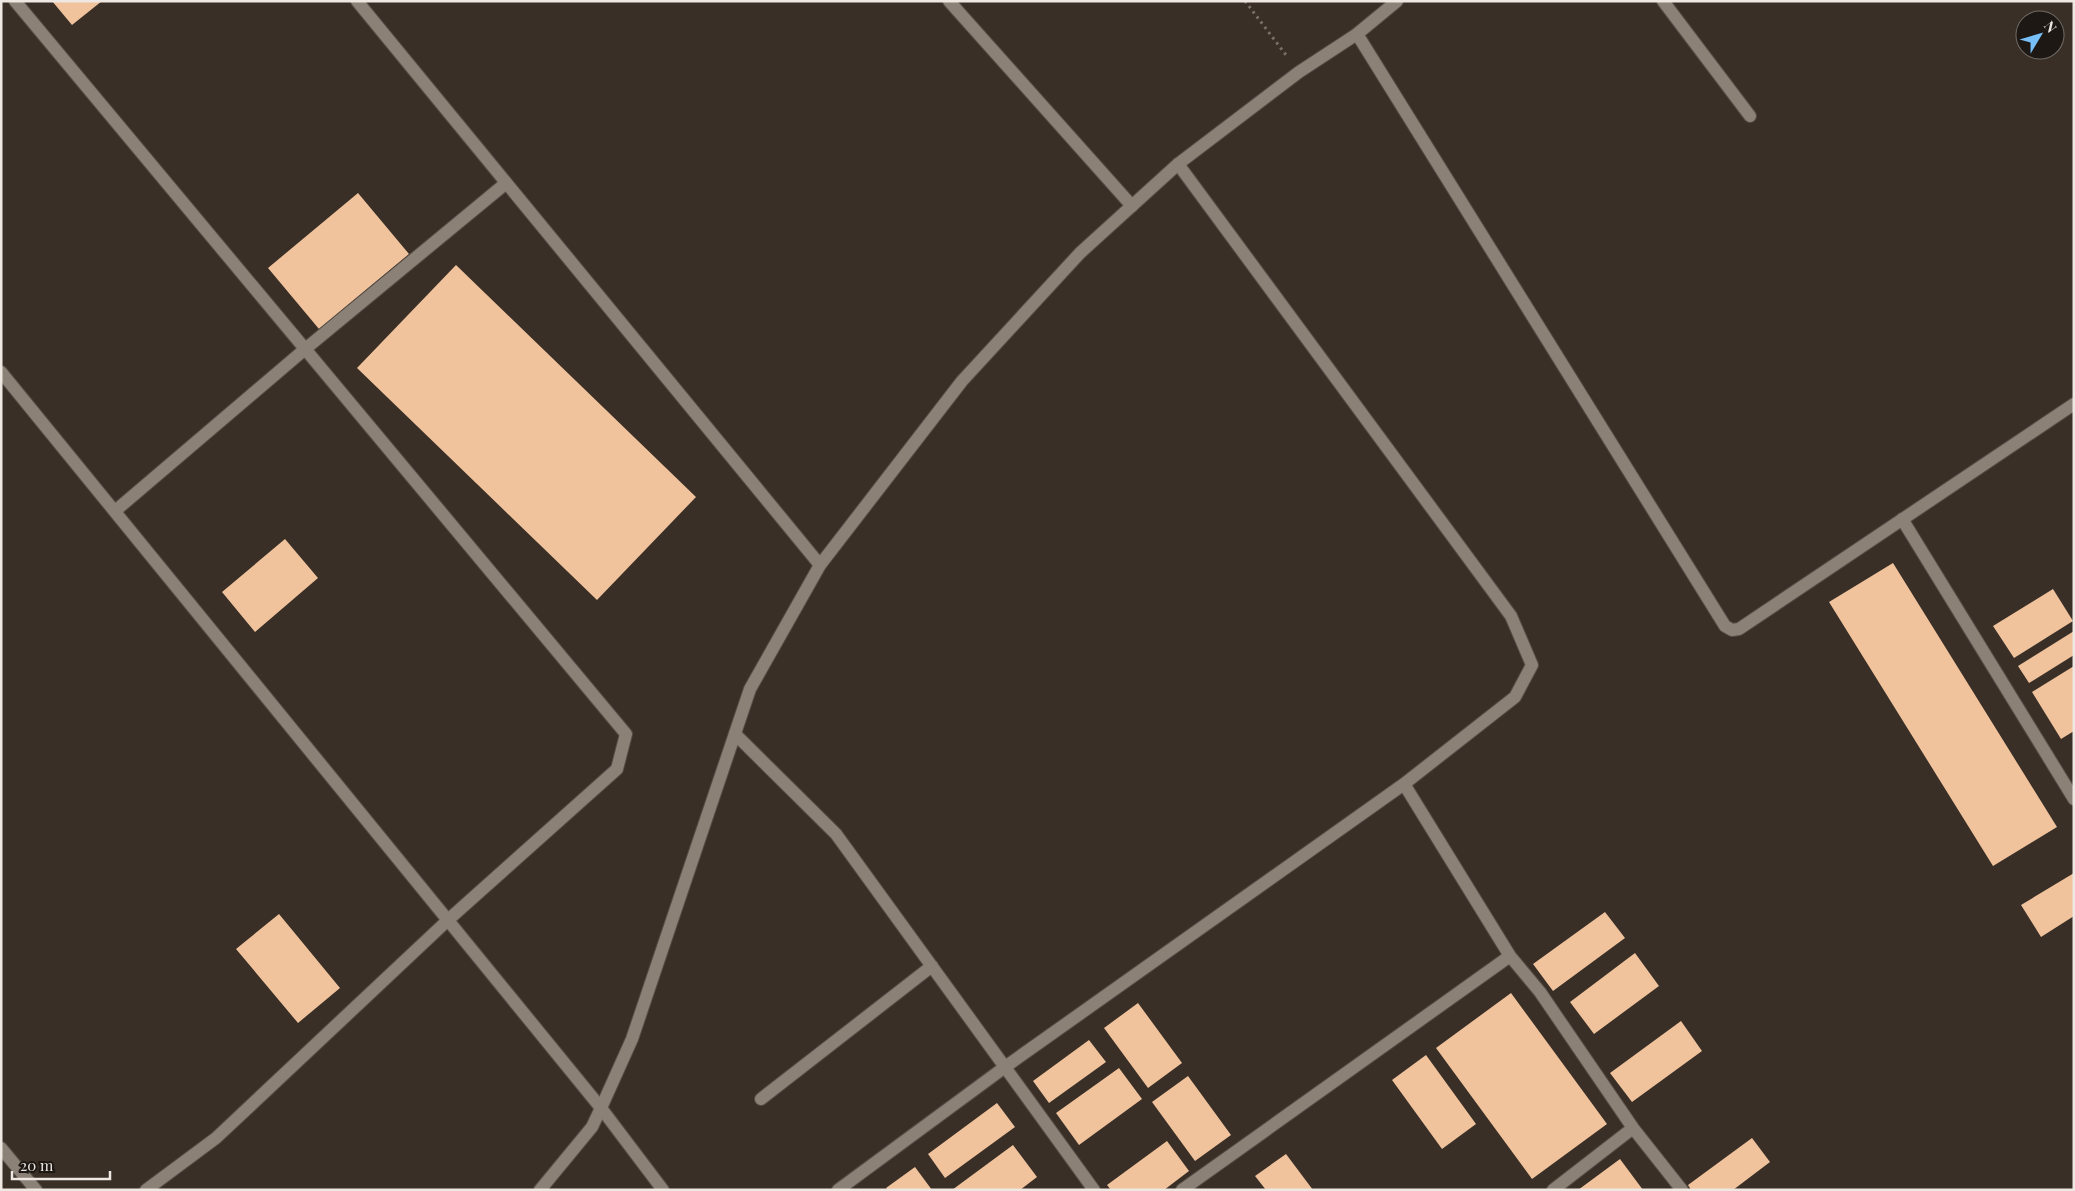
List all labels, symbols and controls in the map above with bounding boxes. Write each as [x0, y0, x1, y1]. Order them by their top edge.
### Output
north arrow [2015, 10, 2065, 60]
text: N [2040, 17, 2061, 37]
scale bar [12, 1148, 110, 1180]
text: 20 m [20, 1155, 54, 1175]

